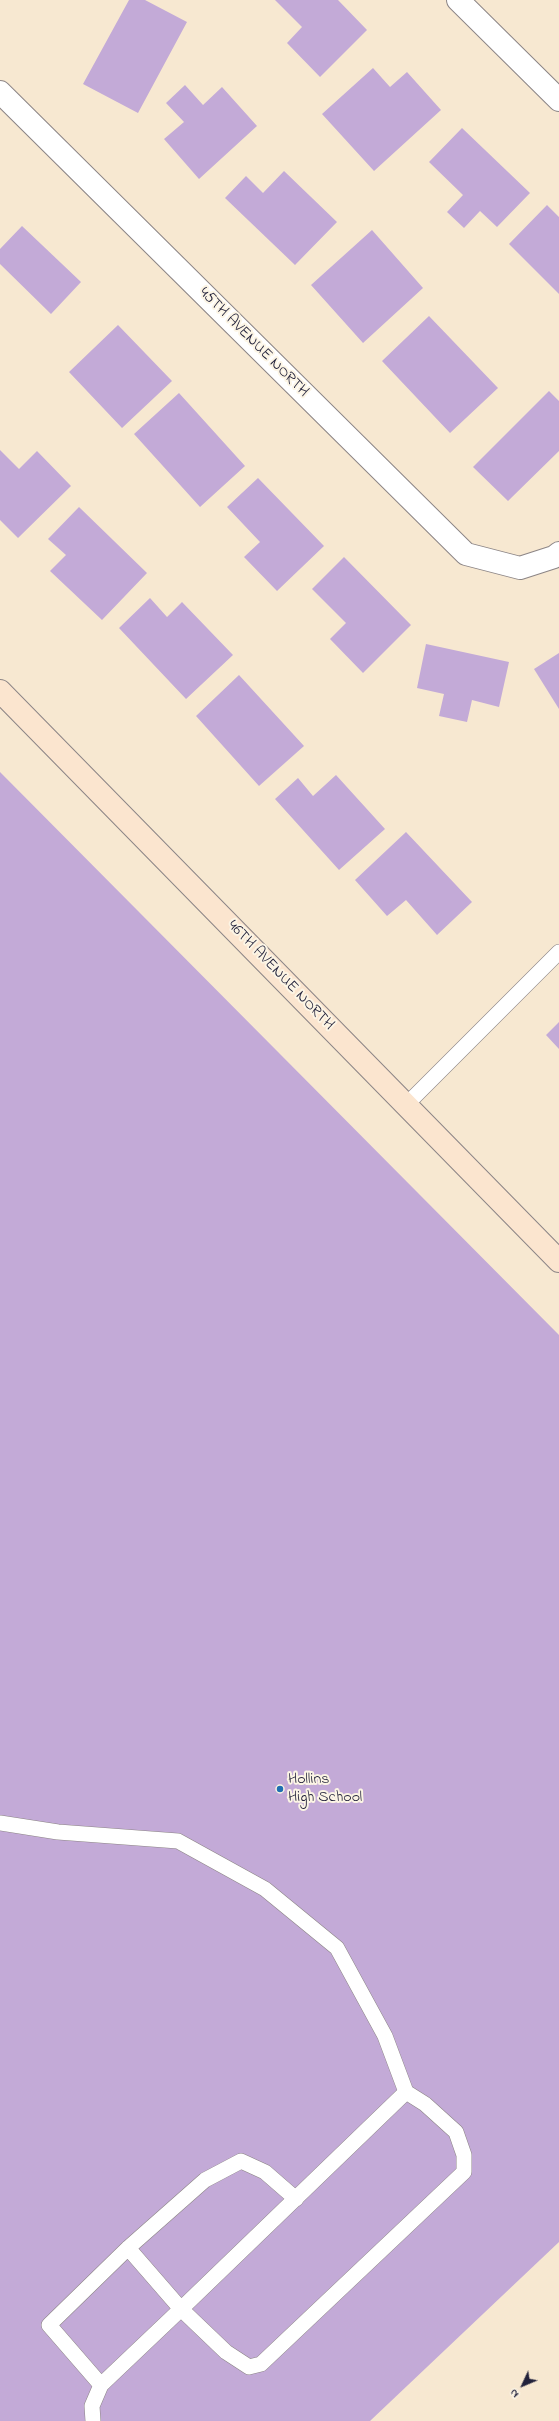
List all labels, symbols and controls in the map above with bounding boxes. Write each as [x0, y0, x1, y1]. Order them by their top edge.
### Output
street label: 45TH AVENUE NORTH [194, 284, 312, 402]
street label: 46TH AVENUE NORTH [223, 917, 337, 1035]
place label: Hollins High School [288, 1770, 362, 1808]
marker: Hollins High School [275, 1784, 285, 1794]
north arrow [503, 2365, 543, 2405]
text: N [506, 2385, 523, 2402]

